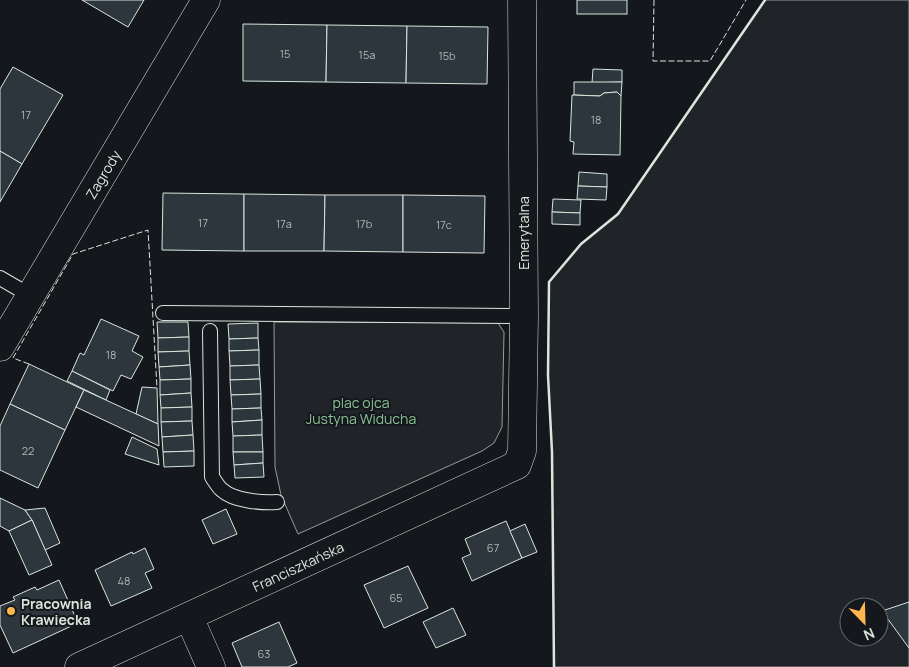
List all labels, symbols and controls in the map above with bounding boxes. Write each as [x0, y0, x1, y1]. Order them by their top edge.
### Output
house number: 15 [280, 46, 290, 61]
house number: 15a [359, 47, 375, 62]
house number: 15b [438, 48, 456, 63]
house number: 17 [21, 107, 31, 122]
house number: 18 [591, 112, 601, 127]
street label: Zagrody [81, 146, 125, 202]
street label: Emerytalna [514, 196, 533, 270]
house number: 17 [198, 215, 208, 230]
house number: 17a [276, 216, 292, 231]
house number: 17b [356, 216, 373, 231]
house number: 17c [436, 217, 452, 232]
house number: 18 [106, 347, 116, 362]
park label: plac ojca Justyna Widucha [306, 393, 416, 428]
house number: 22 [22, 443, 34, 458]
street label: Franciszkańska [249, 537, 347, 595]
house number: 67 [487, 540, 499, 555]
house number: 48 [118, 573, 130, 588]
house number: 65 [389, 590, 403, 605]
place label: Pracownia Krawiecka [21, 594, 92, 629]
north arrow [839, 597, 889, 647]
marker: Pracownia Krawiecka [5, 605, 17, 617]
text: N [861, 624, 878, 645]
house number: 63 [258, 646, 270, 661]

